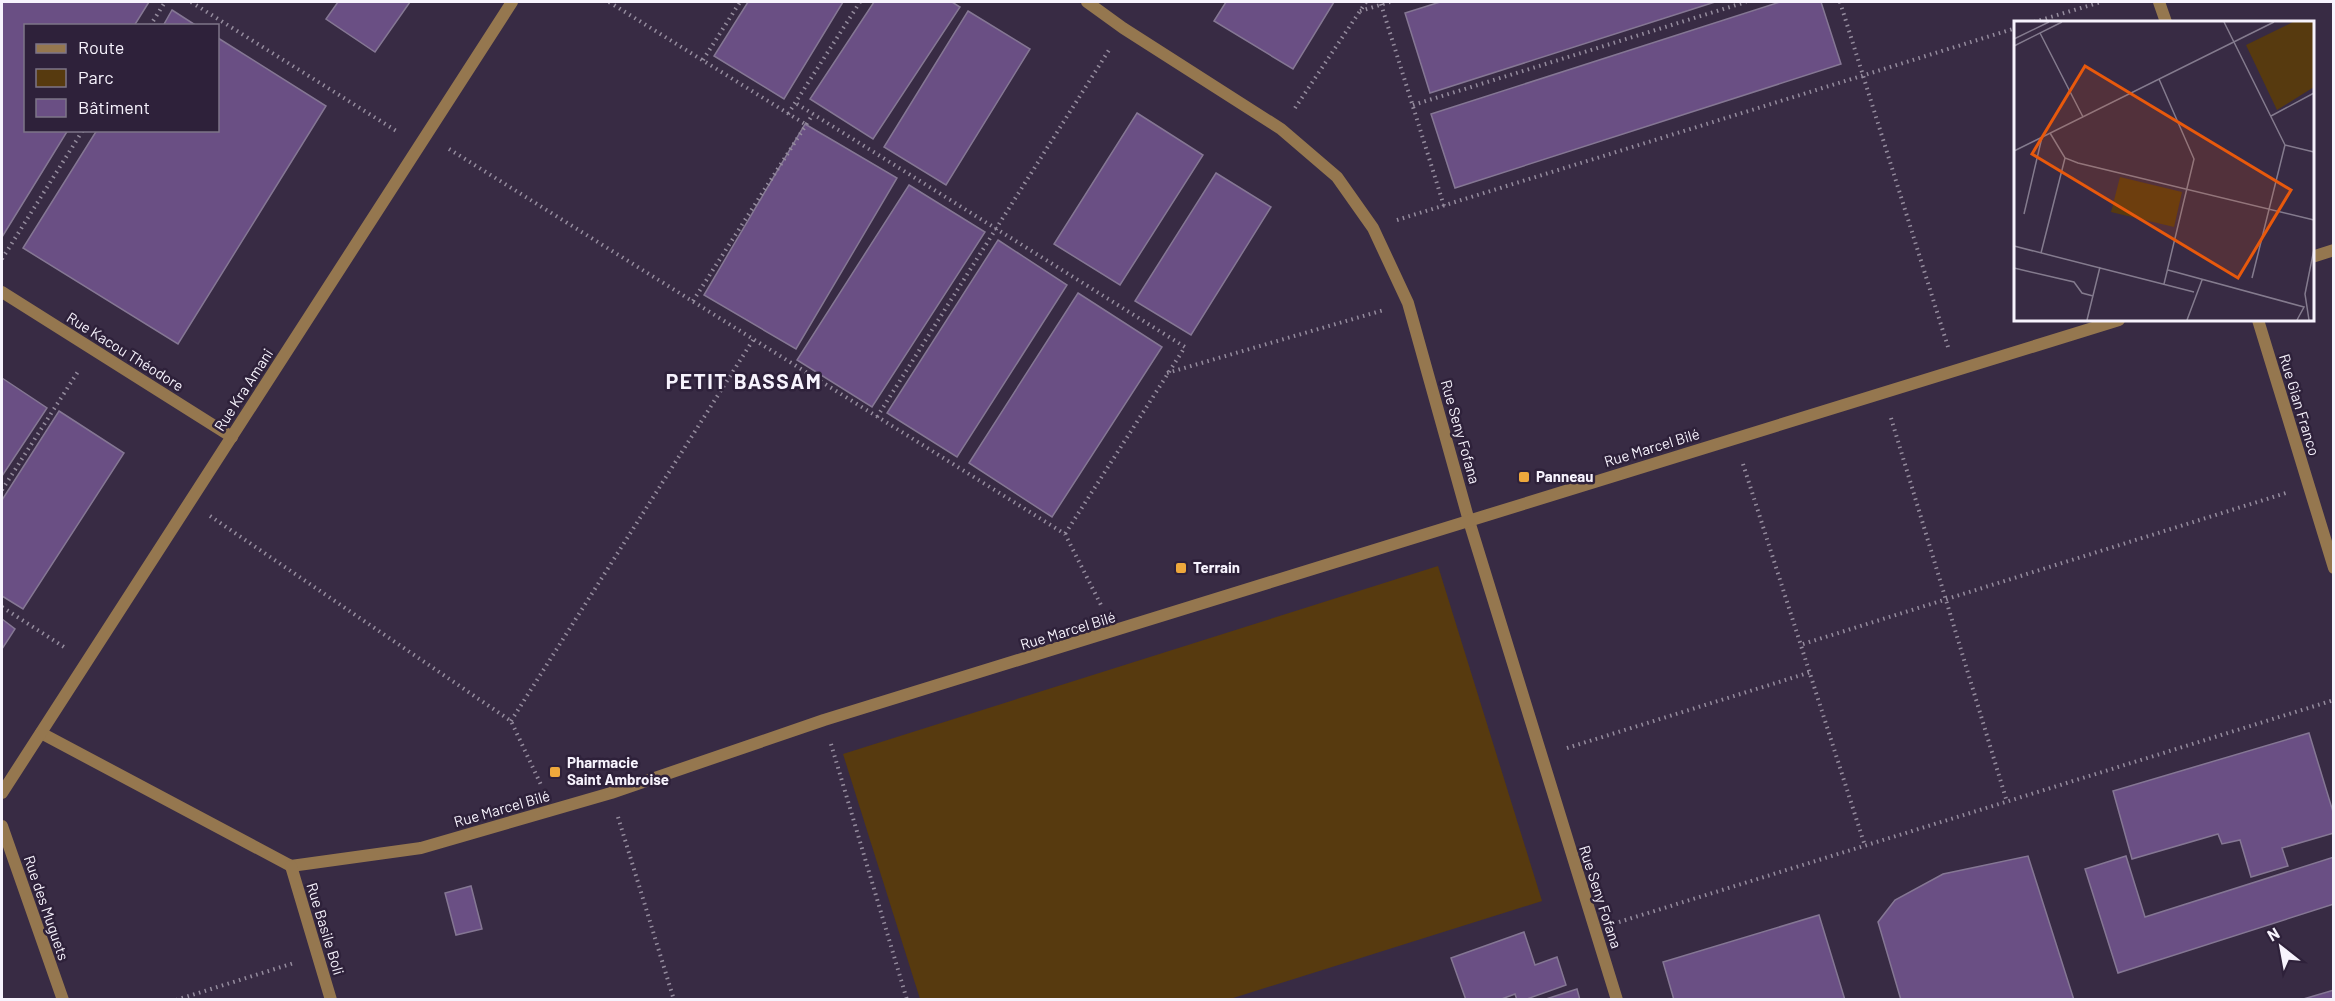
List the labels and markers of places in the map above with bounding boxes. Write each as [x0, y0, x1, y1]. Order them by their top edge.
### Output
place label: Panneau [1536, 467, 1593, 485]
marker: Panneau [1517, 470, 1531, 484]
place label: Terrain [1193, 558, 1240, 576]
marker: Terrain [1174, 561, 1188, 575]
place label: Pharmacie Saint Ambroise [567, 753, 669, 788]
marker: Pharmacie Saint Ambroise [548, 765, 562, 779]

